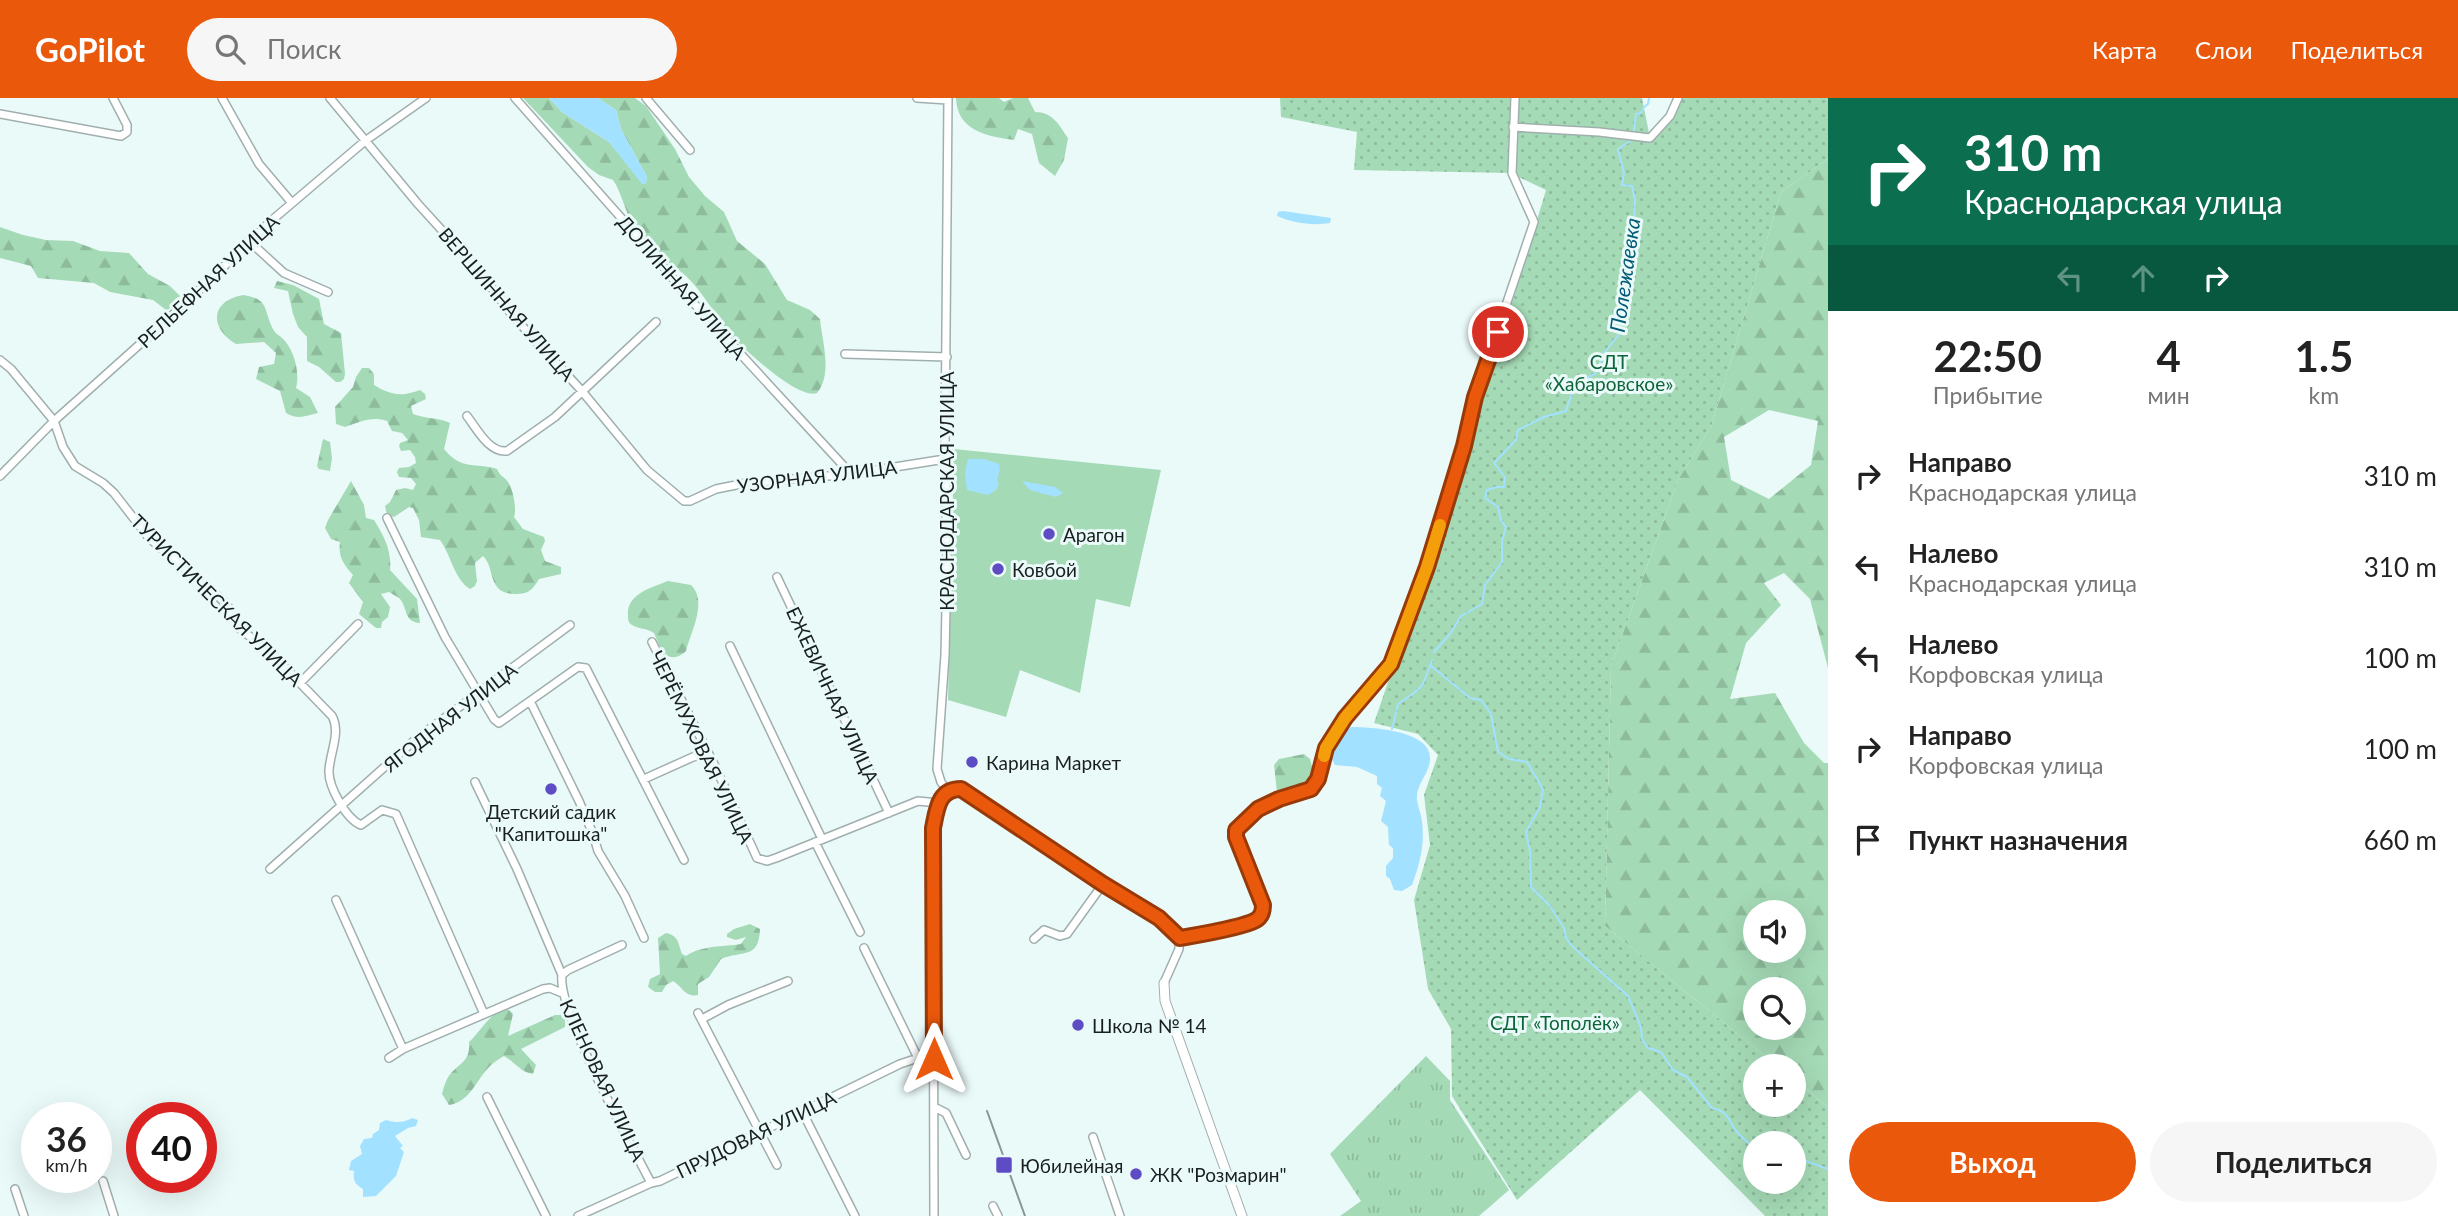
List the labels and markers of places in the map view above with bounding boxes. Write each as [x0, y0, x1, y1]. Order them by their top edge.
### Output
pin [1468, 302, 1528, 362]
place label: Арагон [1063, 523, 1125, 546]
marker: Арагон [1041, 526, 1057, 542]
place label: Ковбой [1012, 558, 1077, 581]
marker: Ковбой [990, 561, 1006, 577]
place label: Карина Маркет [986, 751, 1121, 774]
marker: Карина Маркет [964, 754, 980, 770]
marker: Детский садик "Капитошка" [543, 781, 559, 797]
place label: Детский садик "Капитошка" [486, 800, 616, 845]
place label: Школа № 14 [1092, 1014, 1207, 1037]
marker: Школа № 14 [1070, 1017, 1086, 1033]
place label: Юбилейная [1020, 1154, 1123, 1177]
marker: Юбилейная [994, 1155, 1014, 1175]
place label: ЖК "Розмарин" [1150, 1163, 1287, 1186]
marker: ЖК "Розмарин" [1128, 1166, 1144, 1182]

